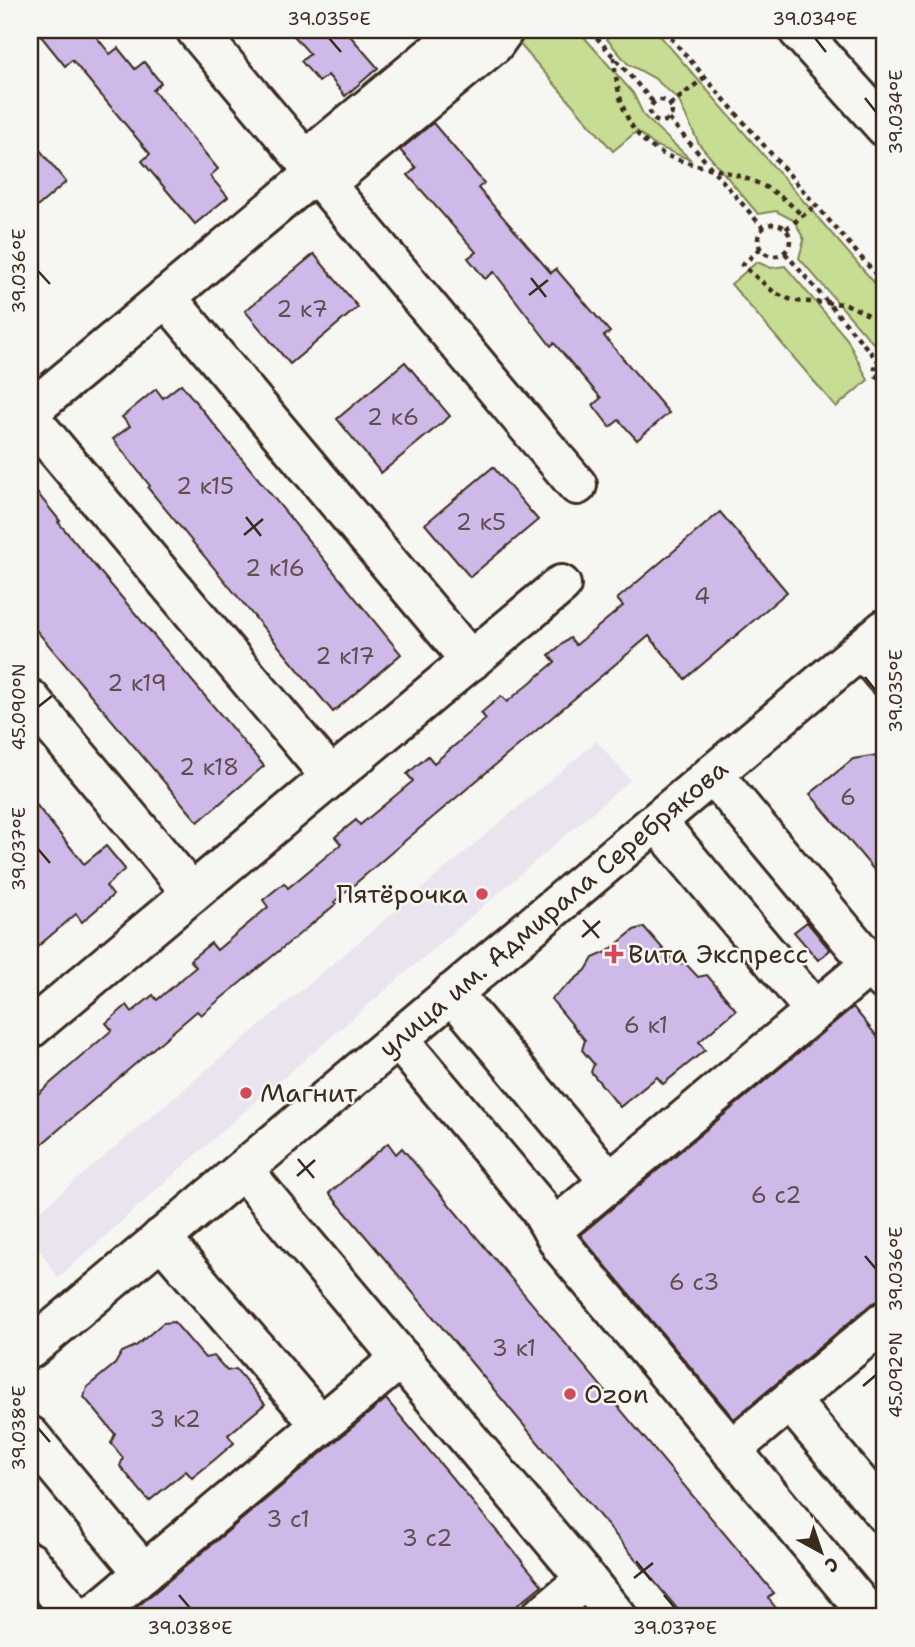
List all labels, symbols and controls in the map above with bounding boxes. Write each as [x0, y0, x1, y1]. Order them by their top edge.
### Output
text: 39.035°E [287, 7, 371, 31]
text: 39.034°E [773, 7, 857, 31]
text: 39.034°E [884, 70, 908, 154]
text: 39.036°E [7, 228, 31, 314]
house number: 2 к7 [276, 294, 328, 324]
house number: 2 к6 [367, 402, 419, 432]
house number: 2 к15 [176, 471, 234, 501]
house number: 2 к5 [456, 507, 506, 537]
house number: 2 к16 [245, 553, 305, 583]
house number: 4 [694, 581, 710, 611]
house number: 2 к17 [315, 641, 375, 671]
text: 39.035°E [884, 649, 908, 733]
text: 45.090°N [7, 664, 31, 750]
house number: 2 к19 [107, 668, 167, 698]
street label: улица им. Адмирала Серебрякова [371, 751, 735, 1065]
house number: 2 к18 [179, 752, 239, 782]
house number: 6 [840, 782, 856, 812]
text: 39.037°E [7, 807, 31, 891]
place label: Пятёрочка [336, 876, 468, 911]
marker: Пятёрочка [474, 886, 490, 902]
place label: Вита Экспресс [628, 936, 809, 971]
marker: Вита Экспресс [606, 946, 622, 962]
house number: 6 к1 [624, 1010, 668, 1040]
place label: Магнит [260, 1075, 358, 1110]
marker: Магнит [238, 1085, 254, 1101]
house number: 6 с2 [751, 1180, 801, 1210]
text: 39.036°E [884, 1226, 908, 1312]
house number: 6 с3 [669, 1267, 719, 1297]
text: 45.092°N [884, 1332, 908, 1418]
house number: 3 к1 [492, 1333, 536, 1363]
place label: Ozon [584, 1376, 649, 1411]
text: 39.038°E [7, 1386, 31, 1470]
marker: Ozon [562, 1386, 578, 1402]
house number: 3 к2 [149, 1404, 201, 1434]
house number: 3 с1 [266, 1504, 310, 1534]
north arrow [786, 1518, 856, 1588]
house number: 3 с2 [402, 1523, 452, 1553]
text: С [819, 1551, 844, 1578]
text: 39.038°E [148, 1616, 232, 1640]
text: 39.037°E [633, 1616, 717, 1640]

